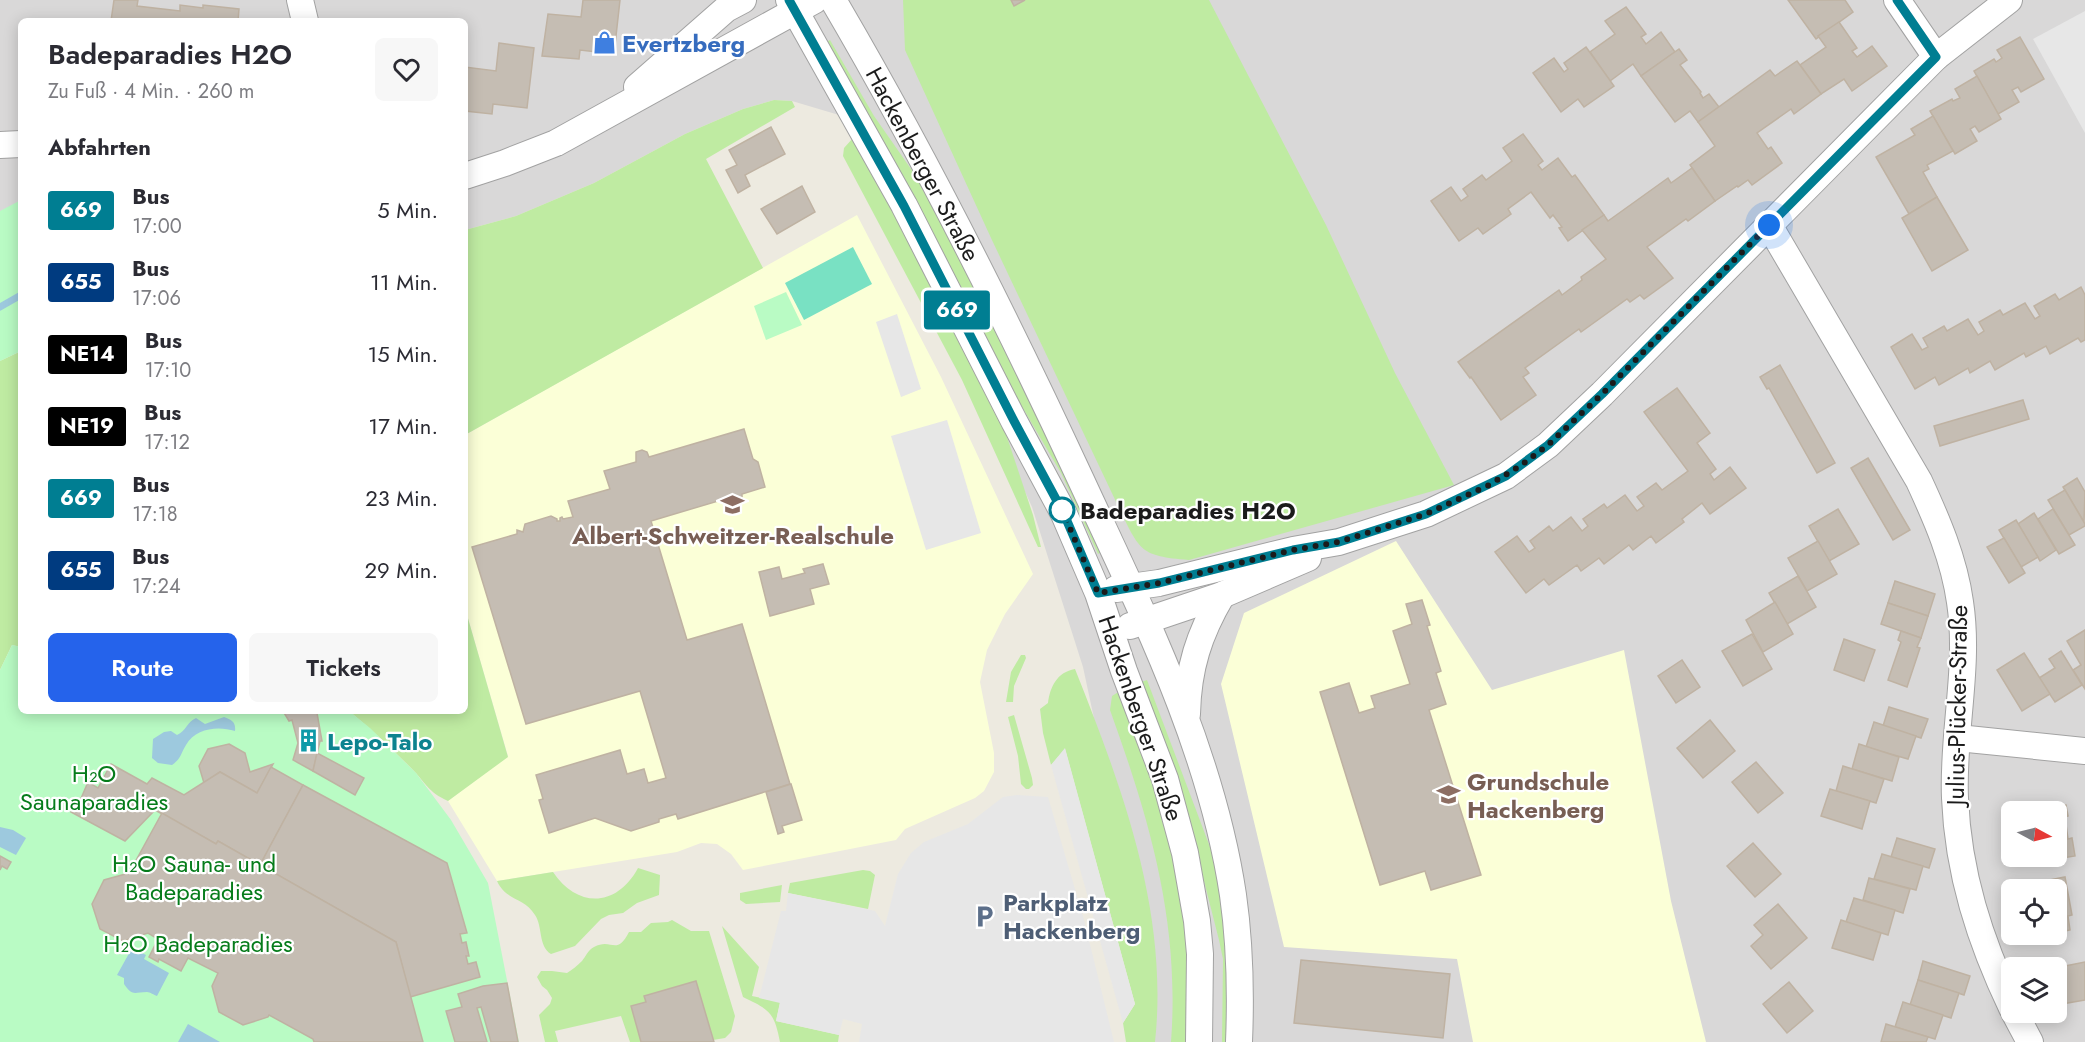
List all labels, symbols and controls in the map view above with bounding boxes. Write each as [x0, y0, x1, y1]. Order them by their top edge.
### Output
place label: Evertzberg [622, 26, 745, 61]
shop icon: Evertzberg [591, 30, 617, 56]
text: Badeparadies H2O [48, 34, 292, 75]
button: heart [375, 38, 438, 101]
street label: Hackenberger Straße [857, 61, 989, 267]
text: Zu Fuß · 4 Min. · 260 m [48, 77, 254, 106]
text: Abfahrten [48, 131, 151, 163]
text: Bus [132, 180, 169, 212]
text: 5 Min. [377, 194, 438, 226]
text: 669 [60, 195, 102, 225]
your location [1754, 210, 1784, 240]
text: 17:00 [132, 212, 182, 241]
text: Bus [132, 252, 169, 284]
text: 11 Min. [370, 266, 438, 298]
text: 655 [60, 267, 102, 297]
text: 17:06 [132, 284, 181, 313]
line badge: 669 [922, 290, 992, 330]
text: 669 [936, 295, 978, 325]
text: Bus [145, 324, 182, 356]
text: 15 Min. [367, 338, 438, 370]
text: NE14 [60, 339, 115, 369]
text: 17:10 [145, 356, 191, 385]
text: Bus [144, 396, 181, 428]
text: 17 Min. [368, 410, 438, 442]
text: NE19 [60, 411, 114, 441]
text: 17:12 [144, 428, 190, 457]
text: Bus [132, 468, 169, 500]
text: 23 Min. [365, 482, 438, 514]
text: 669 [60, 483, 102, 513]
school or university icon: Albert-Schweitzer-Realschule [720, 492, 746, 518]
place label: Badeparadies H2O [1080, 493, 1296, 528]
marker: Badeparadies H2O [1049, 497, 1075, 523]
text: 17:18 [132, 500, 178, 529]
place label: Albert-Schweitzer-Realschule [571, 518, 894, 553]
text: Bus [132, 540, 169, 572]
text: 29 Min. [365, 554, 438, 586]
text: 655 [60, 555, 102, 585]
text: 17:24 [132, 572, 181, 601]
street label: Julius-Plücker-Straße [1938, 604, 1976, 809]
street label: Hackenberger Straße [1089, 611, 1193, 825]
button: Route [48, 633, 237, 702]
button: Tickets [249, 633, 438, 702]
place label: Lepo-Talo [327, 724, 432, 759]
building icon: Lepo-Talo [296, 728, 322, 754]
park label: H₂O Saunaparadies [20, 756, 168, 819]
place label: Grundschule Hackenberg [1467, 764, 1609, 827]
school or university icon: Grundschule Hackenberg [1436, 782, 1462, 808]
north arrow [2001, 801, 2067, 867]
map controls [2001, 801, 2067, 1023]
park label: H₂O Sauna- und Badeparadies [112, 846, 276, 909]
button: locate [2001, 879, 2067, 945]
place label: Parkplatz Hackenberg [1003, 885, 1140, 948]
parking icon: Parkplatz Hackenberg [972, 903, 998, 929]
park label: H₂O Badeparadies [103, 926, 293, 961]
button: layers [2001, 957, 2067, 1023]

